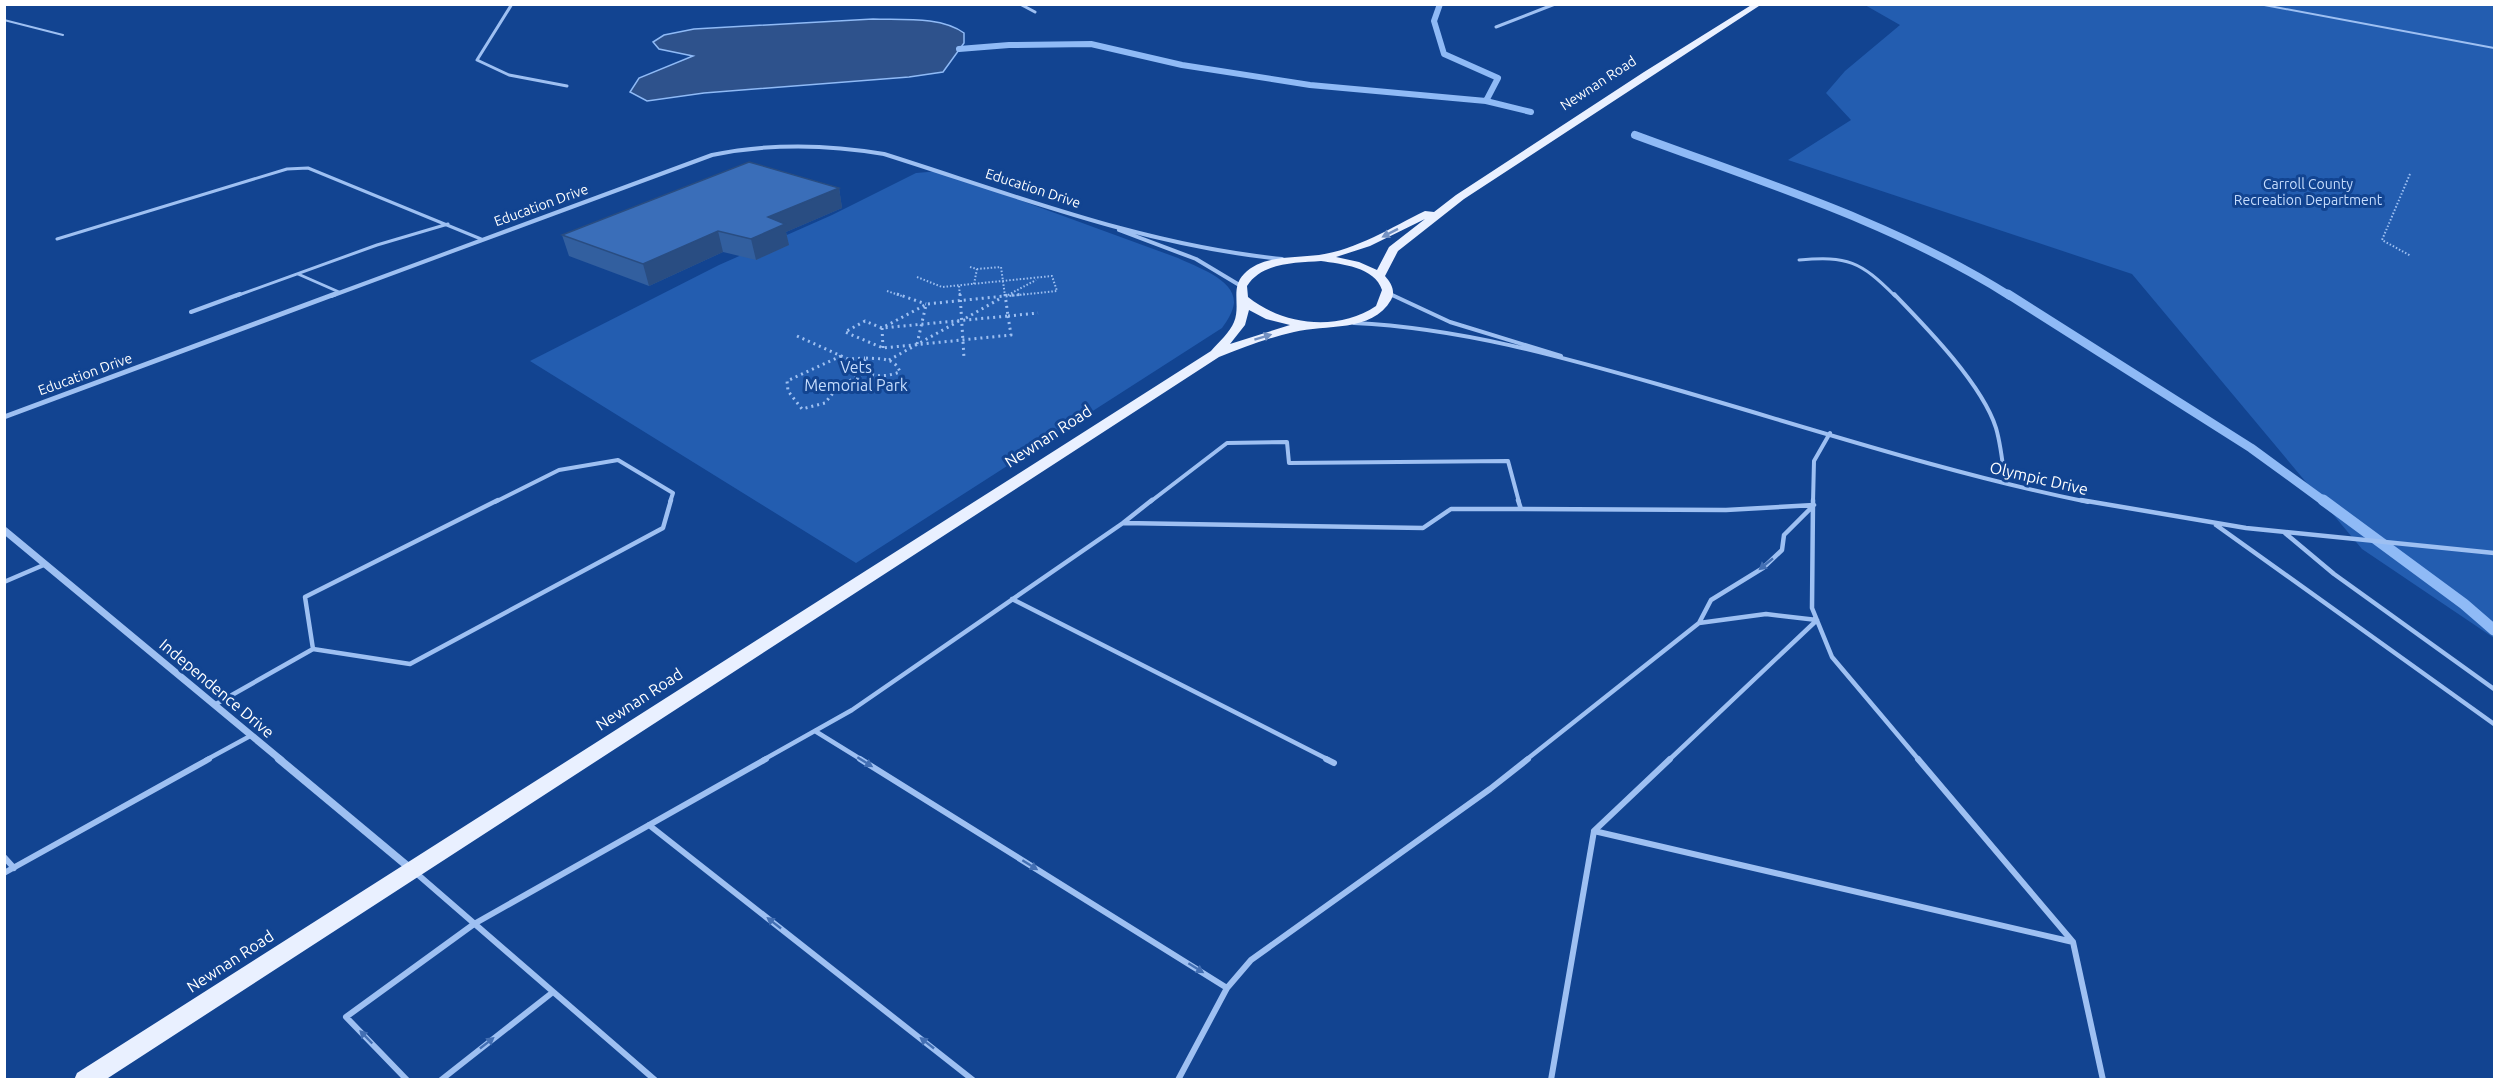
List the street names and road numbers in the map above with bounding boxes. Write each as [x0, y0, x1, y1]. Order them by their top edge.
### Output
street label: Newnan Road [1557, 53, 1639, 113]
street label: Education Drive [983, 165, 1083, 211]
street label: Education Drive [492, 181, 590, 229]
street label: Education Drive [36, 350, 134, 398]
street label: Newnan Road [1001, 401, 1095, 471]
street label: Olympic Drive [1988, 458, 2090, 498]
street label: Independence Drive [156, 635, 278, 741]
street label: Newnan Road [592, 664, 686, 734]
street label: Newnan Road [183, 926, 277, 996]

